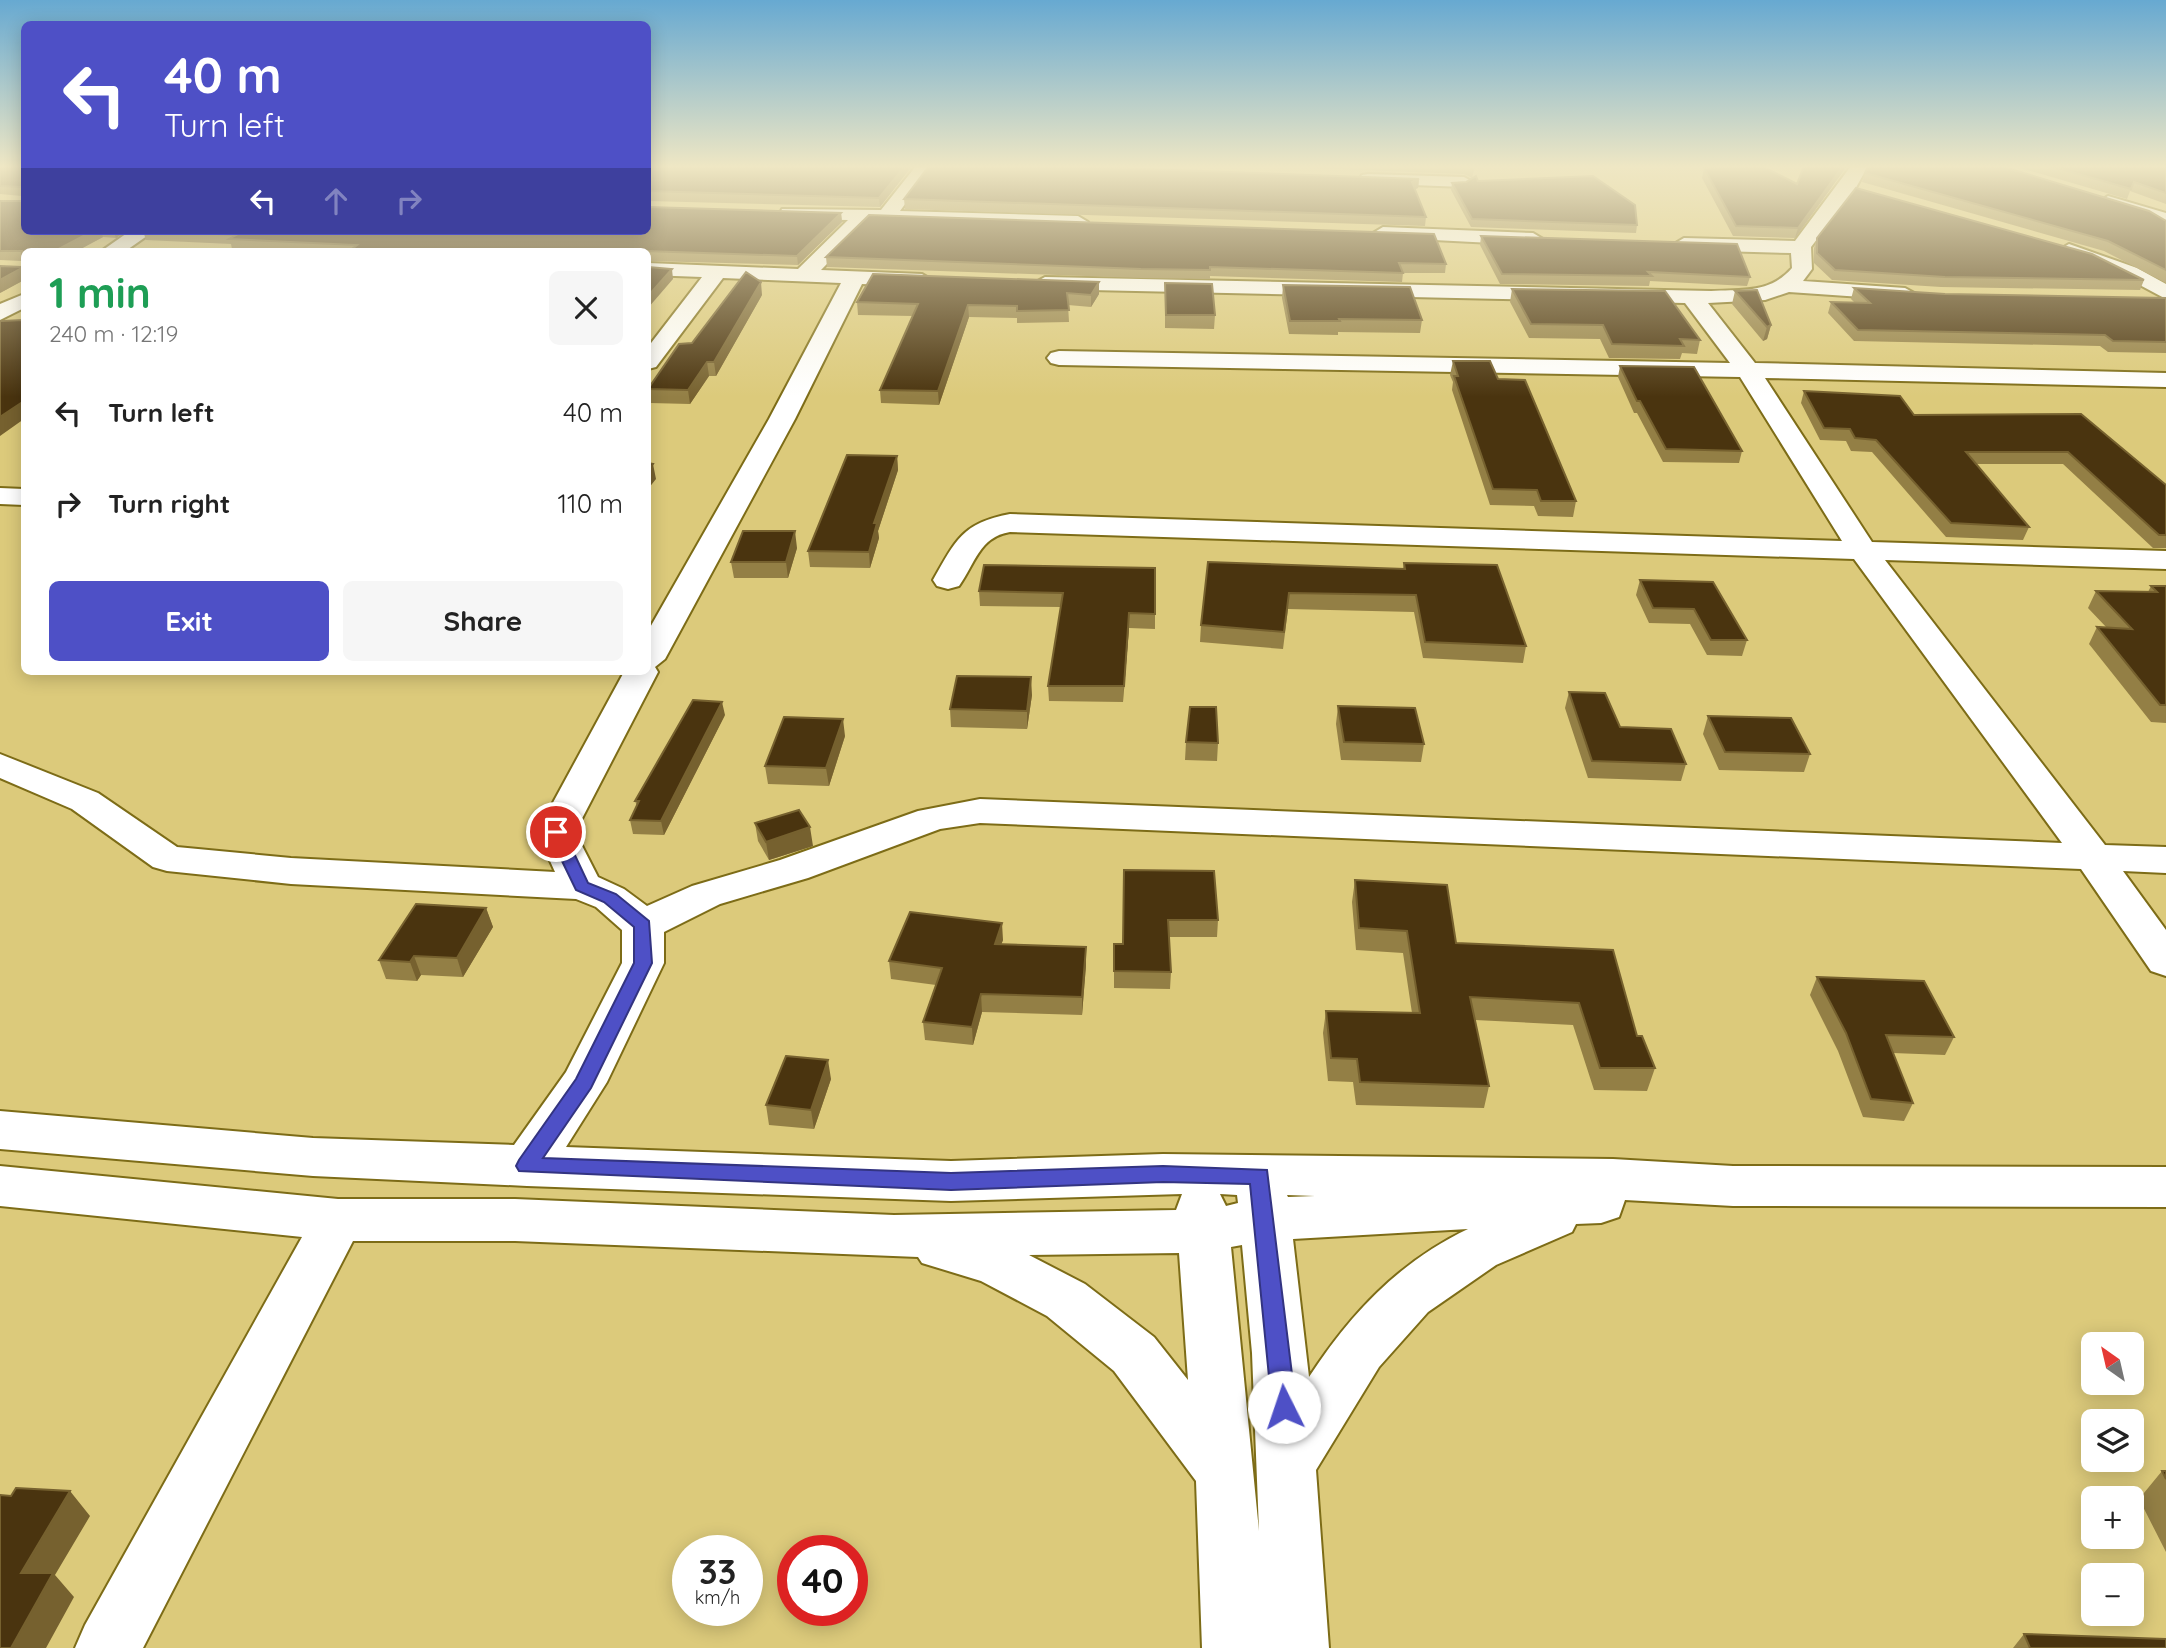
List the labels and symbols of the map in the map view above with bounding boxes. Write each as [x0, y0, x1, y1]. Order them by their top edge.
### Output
pin [526, 802, 586, 862]
north arrow [2081, 1332, 2144, 1395]
position arrow [1247, 1370, 1321, 1444]
speed limit sign: 40 [777, 1535, 868, 1626]

